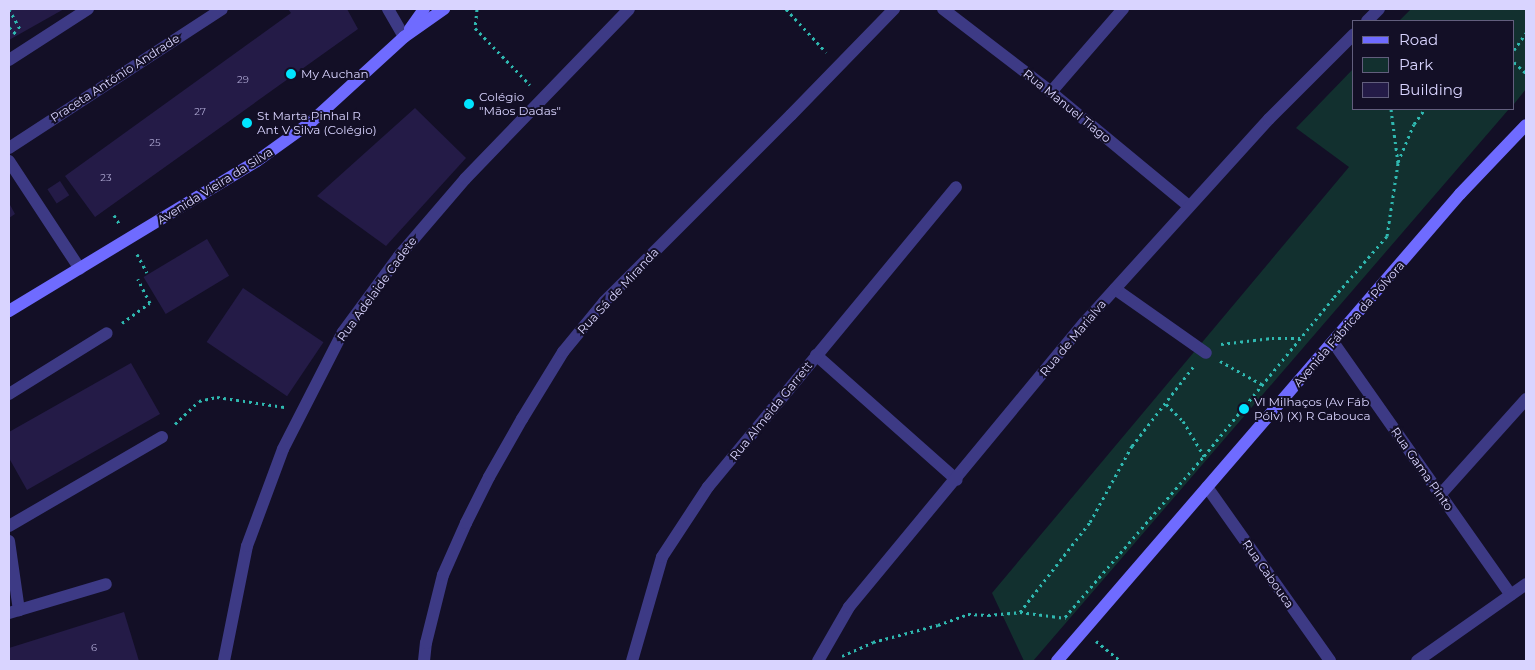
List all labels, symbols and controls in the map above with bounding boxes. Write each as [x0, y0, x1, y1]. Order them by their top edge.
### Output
legend [1352, 20, 1515, 110]
text: Road [1399, 30, 1438, 49]
street label: Praceta António Andrade [48, 31, 182, 125]
text: Park [1399, 55, 1433, 74]
street label: Rua Manuel Tiago [1020, 66, 1114, 146]
place label: My Auchan [301, 67, 369, 81]
marker: My Auchan [285, 68, 297, 80]
house number: 29 [237, 74, 249, 86]
text: Building [1399, 80, 1463, 99]
place label: Colégio "Mãos Dadas" [479, 90, 561, 118]
marker: Colégio "Mãos Dadas" [463, 98, 475, 110]
house number: 27 [194, 106, 206, 118]
place label: St Marta Pinhal R Ant V Silva (Colégio) [257, 109, 377, 137]
marker: St Marta Pinhal R Ant V Silva (Colégio) [241, 117, 253, 129]
house number: 25 [149, 137, 161, 149]
street label: Avenida Vieira da Silva [155, 145, 275, 227]
house number: 23 [100, 172, 112, 184]
street label: Rua Adelaide Cadete [334, 234, 420, 344]
street label: Rua Sá de Miranda [574, 245, 662, 337]
street label: Avenida Fábrica da Pólvora [1290, 258, 1408, 390]
street label: Rua de Marialva [1037, 297, 1109, 379]
street label: Rua Almeida Garrett [727, 359, 815, 463]
place label: Vl Milhaços (Av Fáb Pólv) (X) R Cabouca [1254, 395, 1371, 423]
marker: Vl Milhaços (Av Fáb Pólv) (X) R Cabouca [1238, 403, 1250, 415]
street label: Rua Gama Pinto [1388, 425, 1456, 513]
street label: Rua Cabouca [1239, 537, 1297, 611]
house number: 6 [91, 642, 97, 654]

